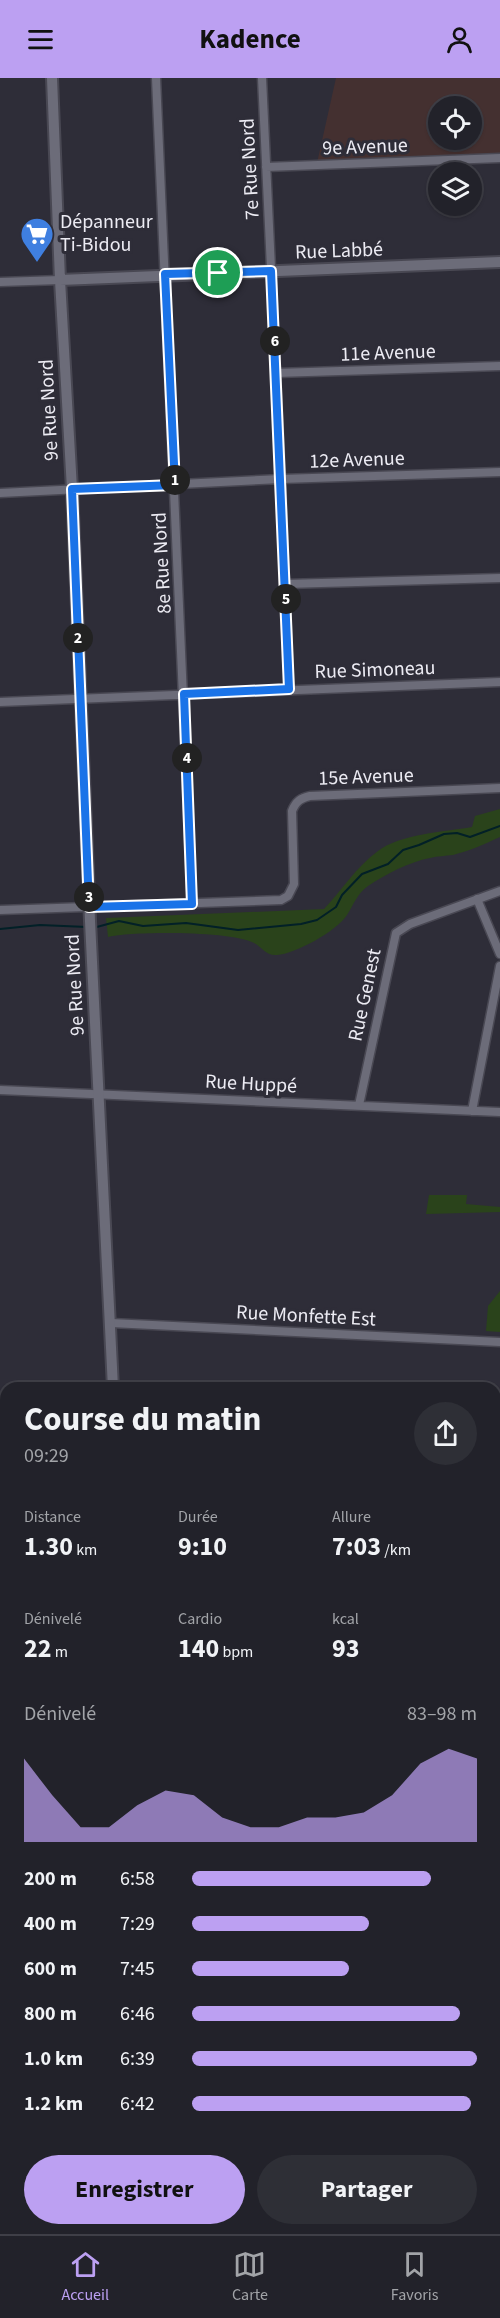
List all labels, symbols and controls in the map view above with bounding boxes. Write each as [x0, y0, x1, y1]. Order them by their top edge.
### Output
text: Kadence [199, 20, 301, 59]
icon: menu [24, 23, 57, 56]
icon: person [443, 23, 476, 56]
map controls [428, 96, 482, 216]
button: locate [428, 96, 482, 150]
street label: 7e Rue Nord [233, 118, 267, 220]
street label: 9e Avenue [322, 132, 408, 162]
button: layers [428, 162, 482, 216]
place label: Dépanneur Ti-Bidou [60, 208, 153, 259]
supermarket icon: Dépanneur Ti-Bidou [19, 216, 55, 263]
street label: Rue Labbé [295, 235, 384, 267]
pin [192, 247, 243, 298]
icon: arrive [201, 256, 234, 289]
pin: 6 [260, 326, 290, 356]
text: 6 [271, 330, 279, 352]
street label: 11e Avenue [340, 337, 436, 369]
street label: 9e Rue Nord [32, 359, 66, 461]
street label: 12e Avenue [309, 444, 405, 476]
pin: 1 [160, 465, 190, 495]
text: 1 [171, 469, 179, 491]
street label: 8e Rue Nord [145, 512, 179, 614]
pin: 5 [271, 584, 301, 614]
text: 5 [282, 588, 290, 610]
pin: 2 [63, 623, 93, 653]
text: 2 [74, 627, 82, 649]
street label: Rue Simoneau [314, 654, 436, 686]
pin: 4 [172, 743, 202, 773]
text: 4 [183, 747, 191, 769]
street label: 15e Avenue [318, 761, 414, 793]
pin: 3 [74, 882, 104, 912]
text: 3 [85, 886, 93, 908]
street label: 9e Rue Nord [58, 934, 92, 1036]
street label: Rue Genest [342, 946, 389, 1044]
street label: Rue Huppé [204, 1068, 298, 1100]
street label: Rue Monfette Est [235, 1298, 377, 1334]
text: Course du matin [24, 1396, 261, 1443]
button: share [414, 1402, 477, 1465]
text: 09:29 [24, 1442, 69, 1470]
text: Distance [24, 1506, 81, 1528]
text: Durée [178, 1506, 218, 1528]
text: Allure [332, 1506, 371, 1528]
text: 1.30 [24, 1528, 73, 1565]
text: 9:10 [178, 1528, 227, 1565]
text: 7:03 [332, 1528, 381, 1565]
text: km [73, 1539, 97, 1561]
text: /km [381, 1539, 411, 1561]
text: Dénivelé [24, 1608, 82, 1630]
text: Cardio [178, 1608, 222, 1630]
text: kcal [332, 1608, 359, 1630]
text: 22 [24, 1630, 51, 1667]
text: 140 [178, 1630, 219, 1667]
text: 93 [332, 1630, 359, 1667]
text: m [51, 1641, 68, 1663]
text: bpm [219, 1641, 253, 1663]
text: Dénivelé [24, 1700, 96, 1728]
text: 83–98 m [407, 1700, 477, 1728]
text: 200 m [24, 1865, 77, 1893]
text: 6:58 [120, 1865, 155, 1893]
text: 400 m [24, 1910, 77, 1938]
text: 7:29 [120, 1910, 155, 1938]
text: 600 m [24, 1955, 77, 1983]
text: 7:45 [120, 1955, 155, 1983]
text: 800 m [24, 2000, 77, 2028]
text: 6:46 [120, 2000, 155, 2028]
text: 1.0 km [24, 2045, 83, 2073]
text: 6:39 [120, 2045, 155, 2073]
text: 1.2 km [24, 2090, 83, 2118]
text: 6:42 [120, 2090, 155, 2118]
button: Enregistrer [24, 2155, 245, 2224]
button: Partager [257, 2155, 477, 2224]
tab: Accueil [61, 2248, 109, 2306]
tab: Carte [232, 2248, 268, 2306]
tab: Favoris [391, 2248, 439, 2306]

